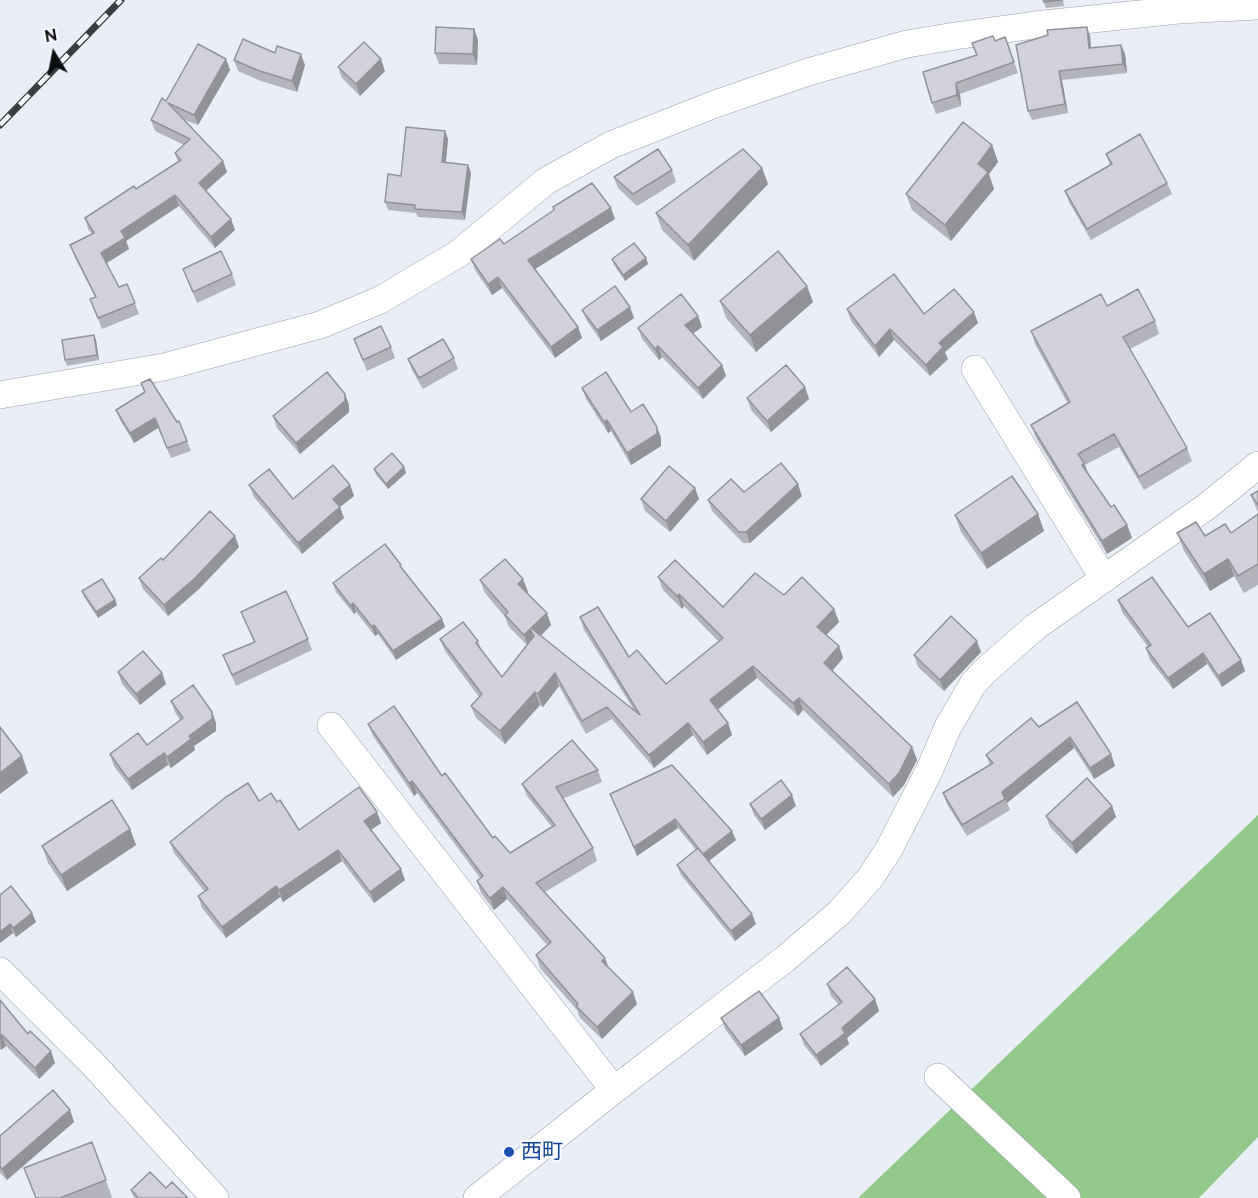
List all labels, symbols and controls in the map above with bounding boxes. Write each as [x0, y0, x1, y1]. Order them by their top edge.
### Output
north arrow [24, 24, 84, 84]
text: N [43, 25, 58, 46]
place label: 西町 [521, 1139, 563, 1165]
marker: 西町 [502, 1145, 516, 1159]

